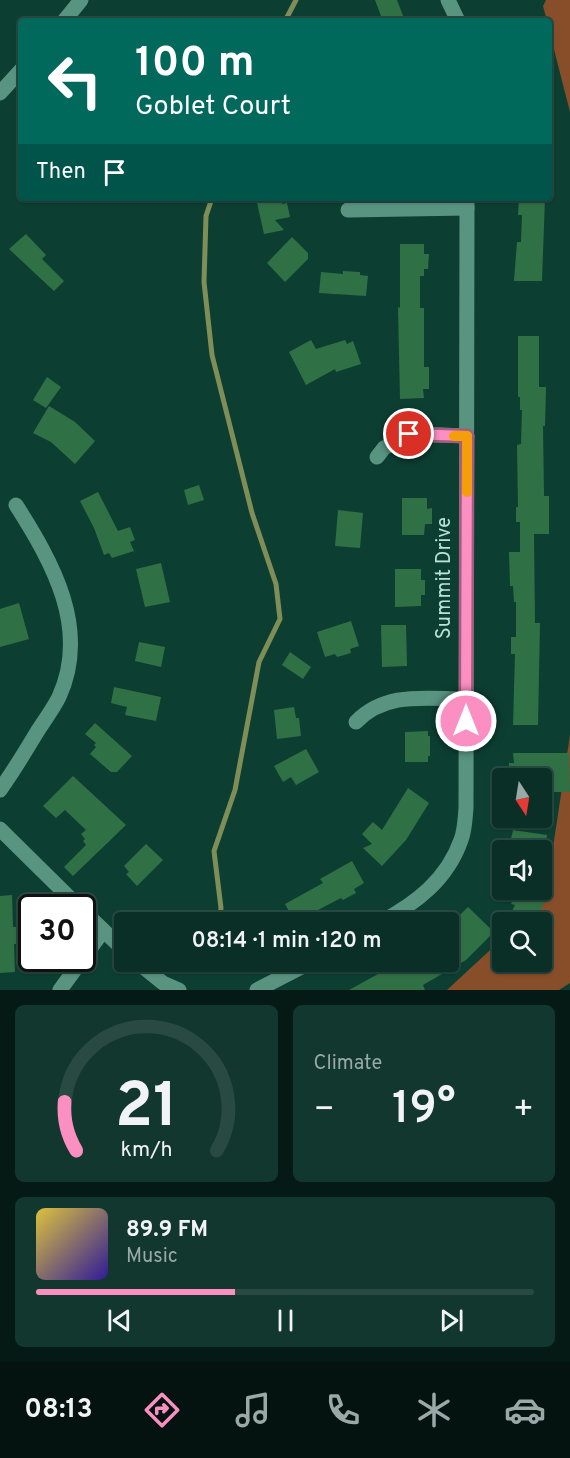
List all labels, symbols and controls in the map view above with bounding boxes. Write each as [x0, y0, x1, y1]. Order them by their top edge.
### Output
text: 100 m [135, 38, 254, 91]
icon: left [36, 42, 114, 120]
text: Goblet Court [135, 90, 291, 124]
icon: arrive [98, 156, 131, 189]
text: Then [36, 159, 86, 186]
pin [383, 408, 434, 459]
icon: arrive [392, 417, 425, 450]
street label: Summit Drive [432, 517, 458, 639]
position arrow [434, 689, 498, 753]
north arrow [492, 768, 552, 828]
map controls [492, 768, 552, 972]
button: sound [492, 840, 552, 900]
speed limit sign: 30 [18, 894, 96, 972]
button: search [492, 912, 552, 972]
text: 08:14 · 1 min · 120 m [192, 928, 382, 955]
text: Climate [314, 1051, 382, 1077]
text: 21 [115, 1070, 178, 1149]
text: 19° [392, 1082, 456, 1139]
text: − [314, 1090, 335, 1132]
text: + [513, 1090, 534, 1132]
text: km/h [120, 1137, 172, 1164]
text: 89.9 FM [126, 1217, 208, 1244]
text: Music [126, 1244, 178, 1270]
icon: previous [103, 1304, 136, 1337]
icon: pause [269, 1304, 302, 1337]
icon: next [435, 1304, 468, 1337]
icon: directions [141, 1389, 183, 1431]
icon: music [232, 1389, 274, 1431]
icon: phone [322, 1389, 364, 1431]
icon: climate [413, 1389, 455, 1431]
icon: car [504, 1389, 546, 1431]
text: 08:13 [24, 1393, 93, 1427]

